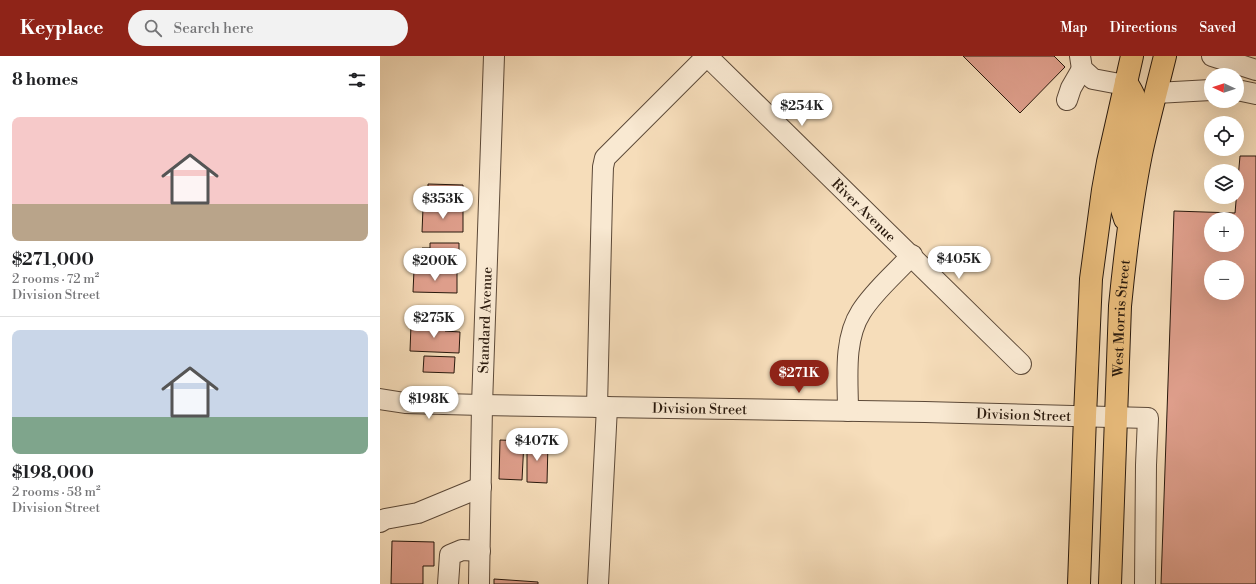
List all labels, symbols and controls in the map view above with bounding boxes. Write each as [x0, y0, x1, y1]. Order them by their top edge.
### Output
search box [128, 10, 408, 46]
text: Keyplace [20, 16, 104, 40]
icon: search [142, 17, 164, 39]
text: Search here [174, 19, 254, 38]
text: Map [1060, 19, 1088, 37]
text: Directions [1110, 19, 1177, 37]
text: Saved [1199, 19, 1236, 37]
north arrow [1204, 68, 1244, 108]
map controls [1204, 68, 1244, 300]
text: 8 homes [12, 69, 78, 91]
icon: filters [346, 69, 368, 91]
pin: $254K [774, 93, 830, 127]
text: $254K [780, 98, 824, 114]
button: locate [1204, 116, 1244, 156]
icon: home [154, 143, 226, 215]
button: layers [1204, 164, 1244, 204]
street label: River Avenue [827, 175, 899, 246]
pin: $353K [415, 186, 471, 220]
text: $353K [422, 191, 464, 207]
button: + [1204, 212, 1244, 252]
pin: $405K [931, 246, 987, 280]
pin: $200K [407, 248, 463, 282]
text: $271,000 [12, 249, 94, 271]
text: $405K [937, 251, 981, 267]
text: $200K [412, 253, 458, 269]
street label: West Morris Street [1109, 259, 1135, 378]
button: − [1204, 260, 1244, 300]
street label: Standard Avenue [475, 266, 497, 374]
text: 2 rooms · 72 m² [12, 271, 99, 287]
text: Division Street [12, 287, 100, 303]
pin: $275K [406, 305, 462, 339]
text: $275K [413, 310, 455, 326]
icon: home [154, 356, 226, 428]
pin: $271K [771, 360, 827, 394]
text: $271K [779, 365, 819, 381]
pin: $198K [401, 386, 457, 420]
text: $198K [409, 391, 449, 407]
street label: Division Street [652, 400, 747, 419]
street label: Division Street [976, 405, 1071, 426]
pin: $407K [509, 428, 565, 462]
text: $407K [515, 433, 559, 449]
text: $198,000 [12, 462, 94, 484]
text: 2 rooms · 58 m² [12, 484, 101, 500]
text: Division Street [12, 500, 100, 516]

